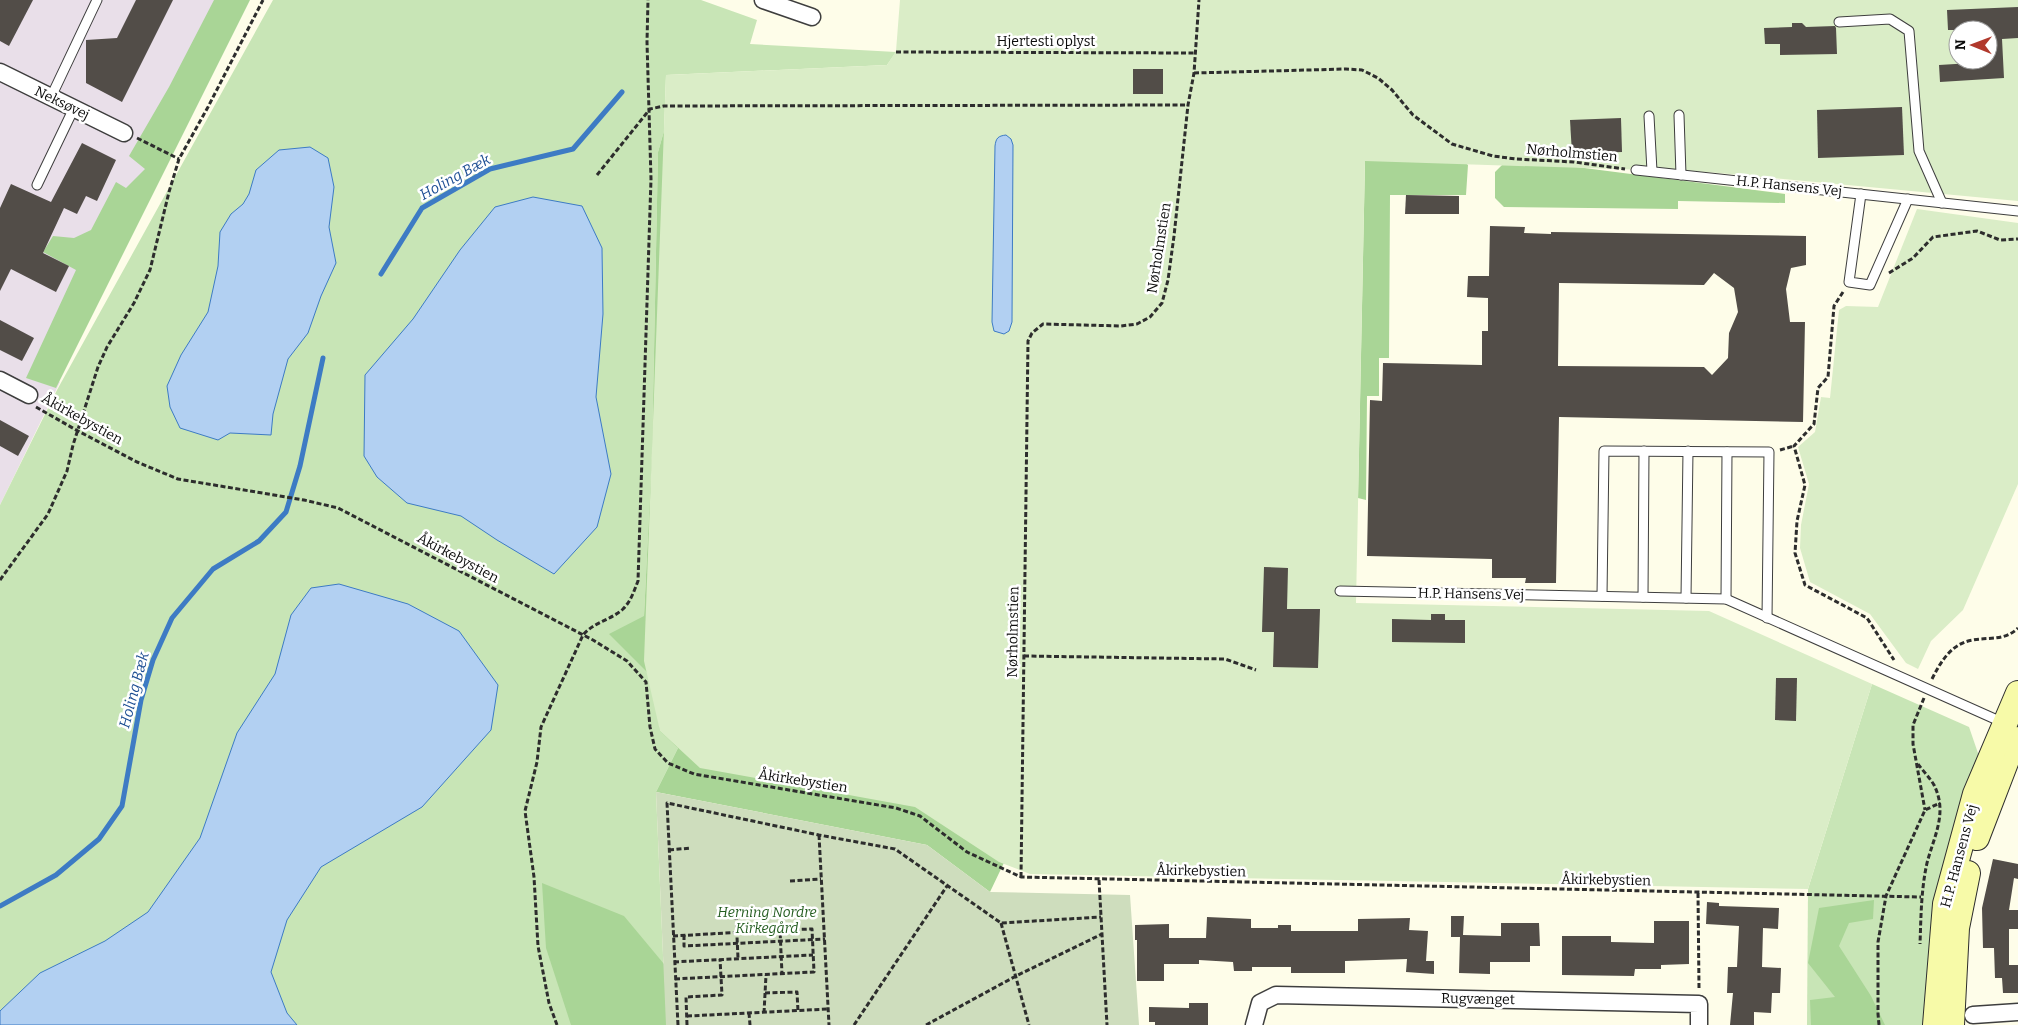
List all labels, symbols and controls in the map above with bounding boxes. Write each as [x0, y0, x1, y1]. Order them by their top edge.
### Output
north arrow [1948, 20, 1998, 70]
street label: Hjertesti oplyst [997, 33, 1095, 50]
text: N [1952, 39, 1969, 50]
street label: Neksøvej [32, 82, 92, 124]
street label: Nørholmstien [1526, 141, 1618, 165]
water label: Holing Bæk [416, 150, 494, 204]
street label: H.P. Hansens Vej [1735, 172, 1843, 200]
street label: Nørholmstien [1143, 201, 1175, 295]
street label: Åkirkebystien [39, 389, 126, 448]
street label: Åkirkebystien [414, 528, 502, 587]
street label: H.P. Hansens Vej [1418, 585, 1524, 603]
street label: Nørholmstien [1004, 586, 1022, 678]
water label: Holing Bæk [115, 649, 153, 730]
street label: Åkirkebystien [757, 765, 849, 796]
street label: H.P. Hansens Vej [1937, 802, 1981, 910]
street label: Åkirkebystien [1156, 861, 1246, 880]
street label: Åkirkebystien [1561, 870, 1651, 889]
park label: Herning Nordre Kirkegård [717, 904, 817, 937]
street label: Rugvænget [1441, 990, 1515, 1008]

